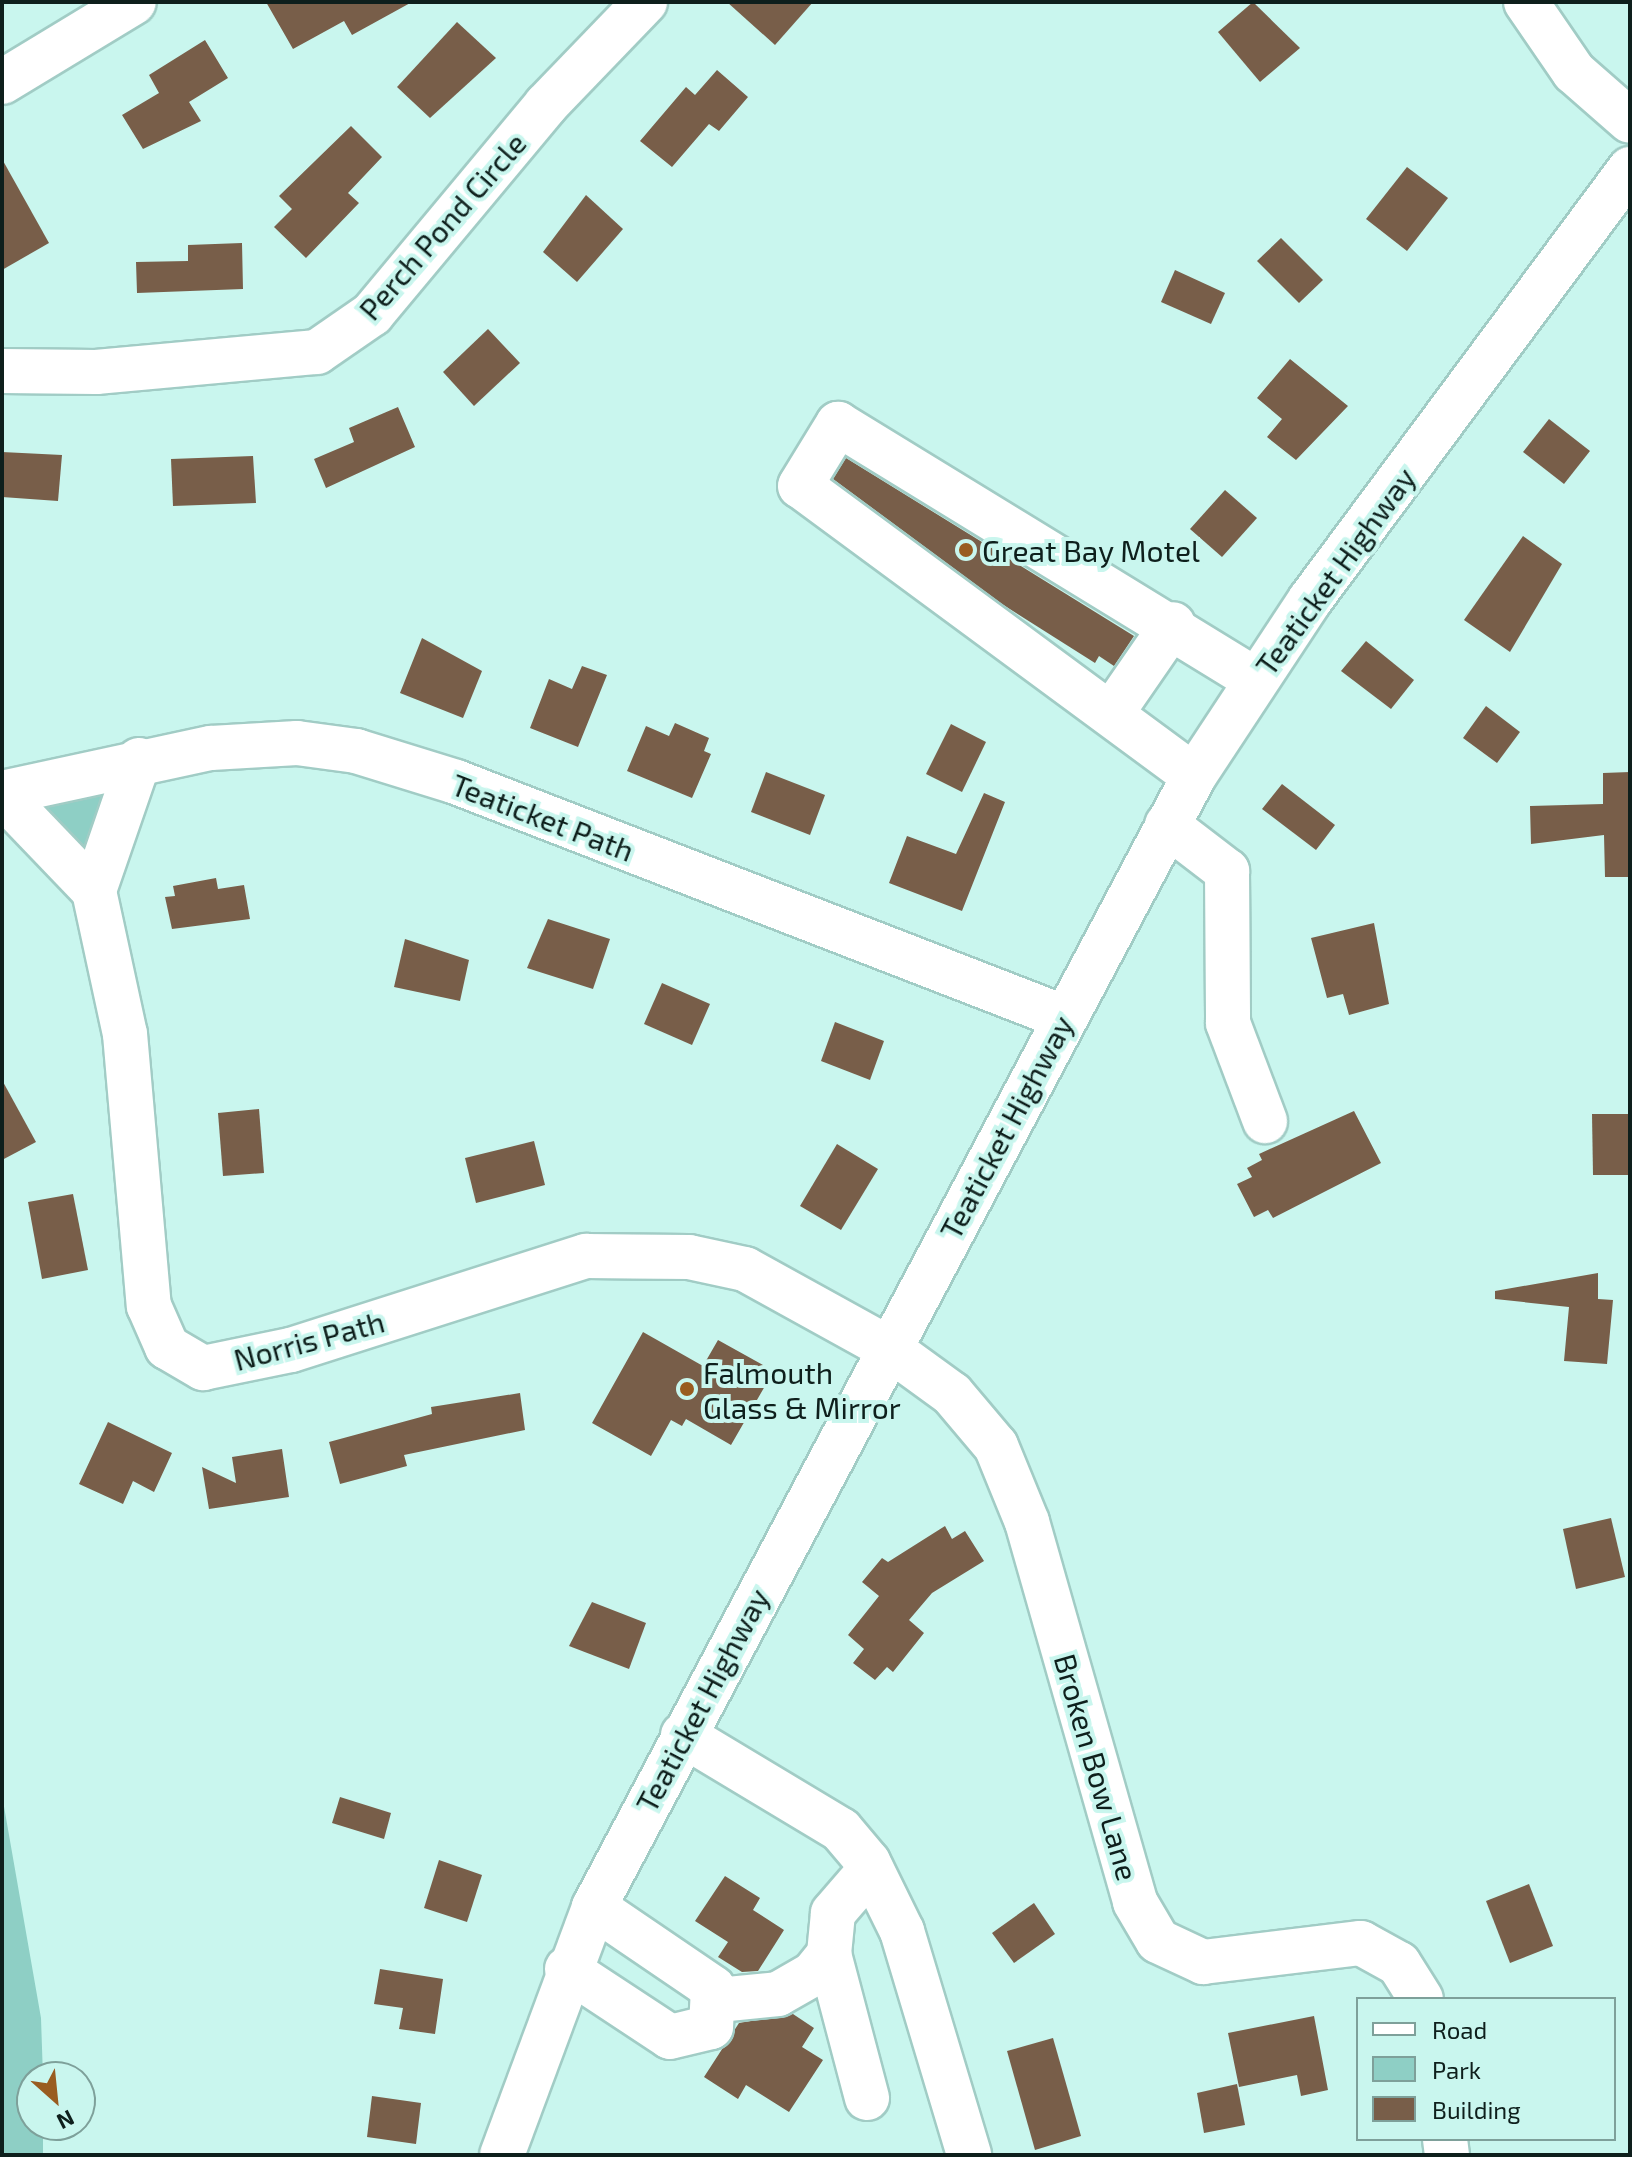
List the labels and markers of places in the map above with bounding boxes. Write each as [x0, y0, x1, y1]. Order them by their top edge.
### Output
place label: Great Bay Motel [982, 532, 1201, 568]
marker: Great Bay Motel [957, 541, 975, 559]
place label: Falmouth Glass & Mirror [703, 1354, 901, 1424]
marker: Falmouth Glass & Mirror [678, 1380, 696, 1398]

